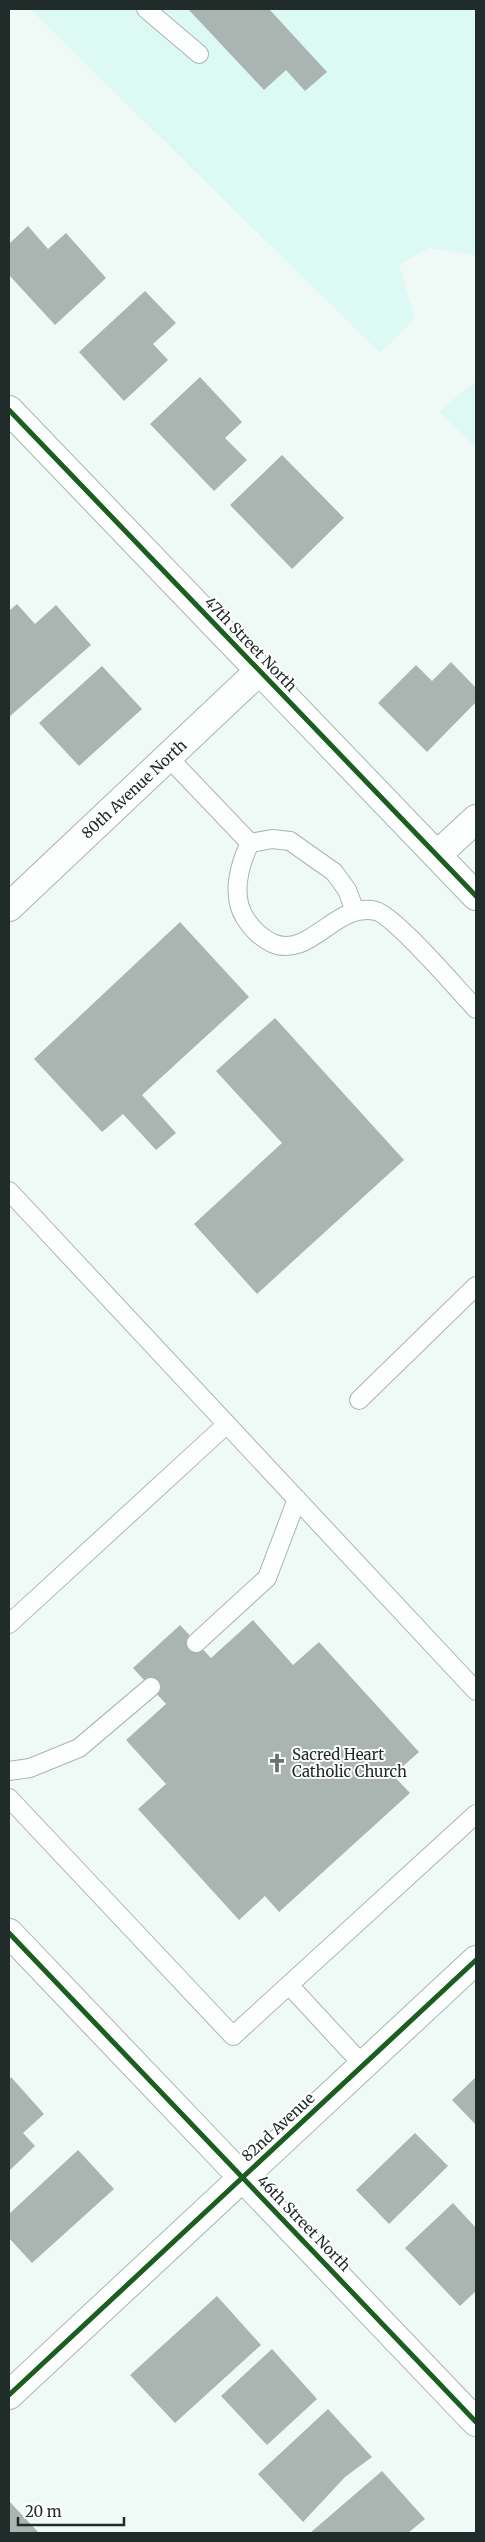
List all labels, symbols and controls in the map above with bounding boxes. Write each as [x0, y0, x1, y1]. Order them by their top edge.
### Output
street label: 47th Street North [201, 593, 301, 695]
street label: 80th Avenue North [78, 735, 190, 843]
place label: Sacred Heart Catholic Church [292, 1745, 407, 1781]
church icon: Sacred Heart Catholic Church [266, 1752, 288, 1774]
street label: 82nd Avenue [238, 2088, 318, 2166]
street label: 46th Street North [253, 2171, 355, 2275]
scale bar [18, 2494, 124, 2526]
text: 20 m [25, 2502, 62, 2521]

